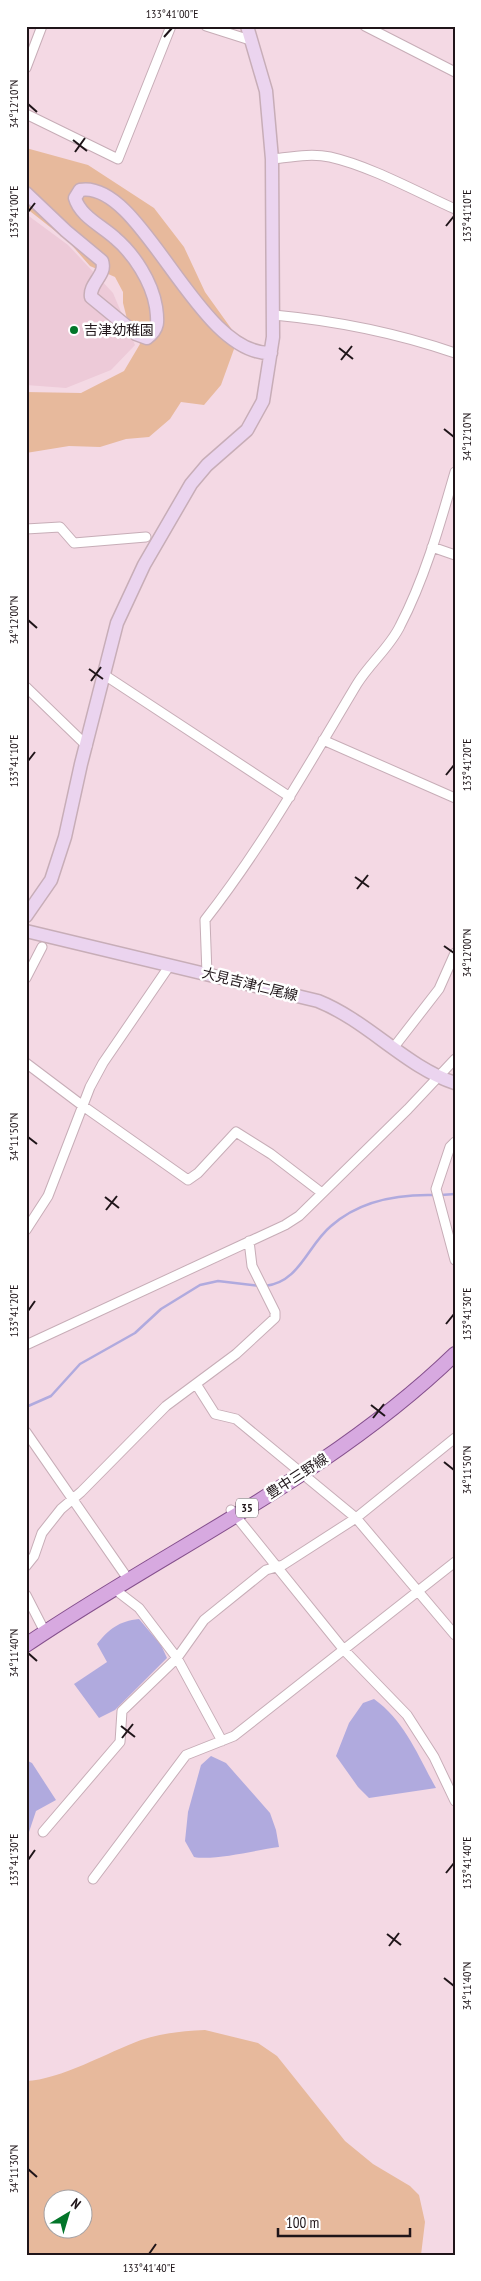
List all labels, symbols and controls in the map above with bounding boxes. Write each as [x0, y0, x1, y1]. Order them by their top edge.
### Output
text: 133°41'00"E [146, 6, 198, 21]
text: 34°12'10"N [6, 80, 21, 128]
text: 133°41'00"E [6, 186, 21, 238]
text: 133°41'10"E [459, 190, 474, 242]
place label: 吉津幼稚園 [84, 321, 154, 339]
marker: 吉津幼稚園 [68, 324, 80, 336]
text: 34°12'10"N [459, 413, 474, 461]
text: 34°12'00"N [6, 596, 21, 644]
text: 133°41'10"E [6, 735, 21, 787]
text: 133°41'20"E [459, 739, 474, 791]
text: 34°12'00"N [459, 929, 474, 977]
street label: 大見吉津仁尾線 [200, 963, 300, 1005]
text: 34°11'50"N [6, 1113, 21, 1161]
text: 133°41'20"E [6, 1285, 21, 1337]
text: 133°41'30"E [459, 1288, 474, 1340]
text: 34°11'50"N [459, 1446, 474, 1494]
street label: 豊中三野線 [263, 1449, 331, 1503]
road number: 35 [236, 1499, 258, 1518]
text: 34°11'40"N [6, 1629, 21, 1677]
text: 133°41'30"E [6, 1834, 21, 1886]
text: 133°41'40"E [459, 1837, 474, 1889]
text: 34°11'40"N [459, 1962, 474, 2010]
text: 34°11'30"N [6, 2145, 21, 2193]
north arrow [42, 2188, 92, 2238]
text: N [67, 2194, 85, 2213]
scale bar [278, 2206, 411, 2238]
text: 100 m [286, 2213, 319, 2232]
text: 133°41'40"E [123, 2260, 175, 2275]

